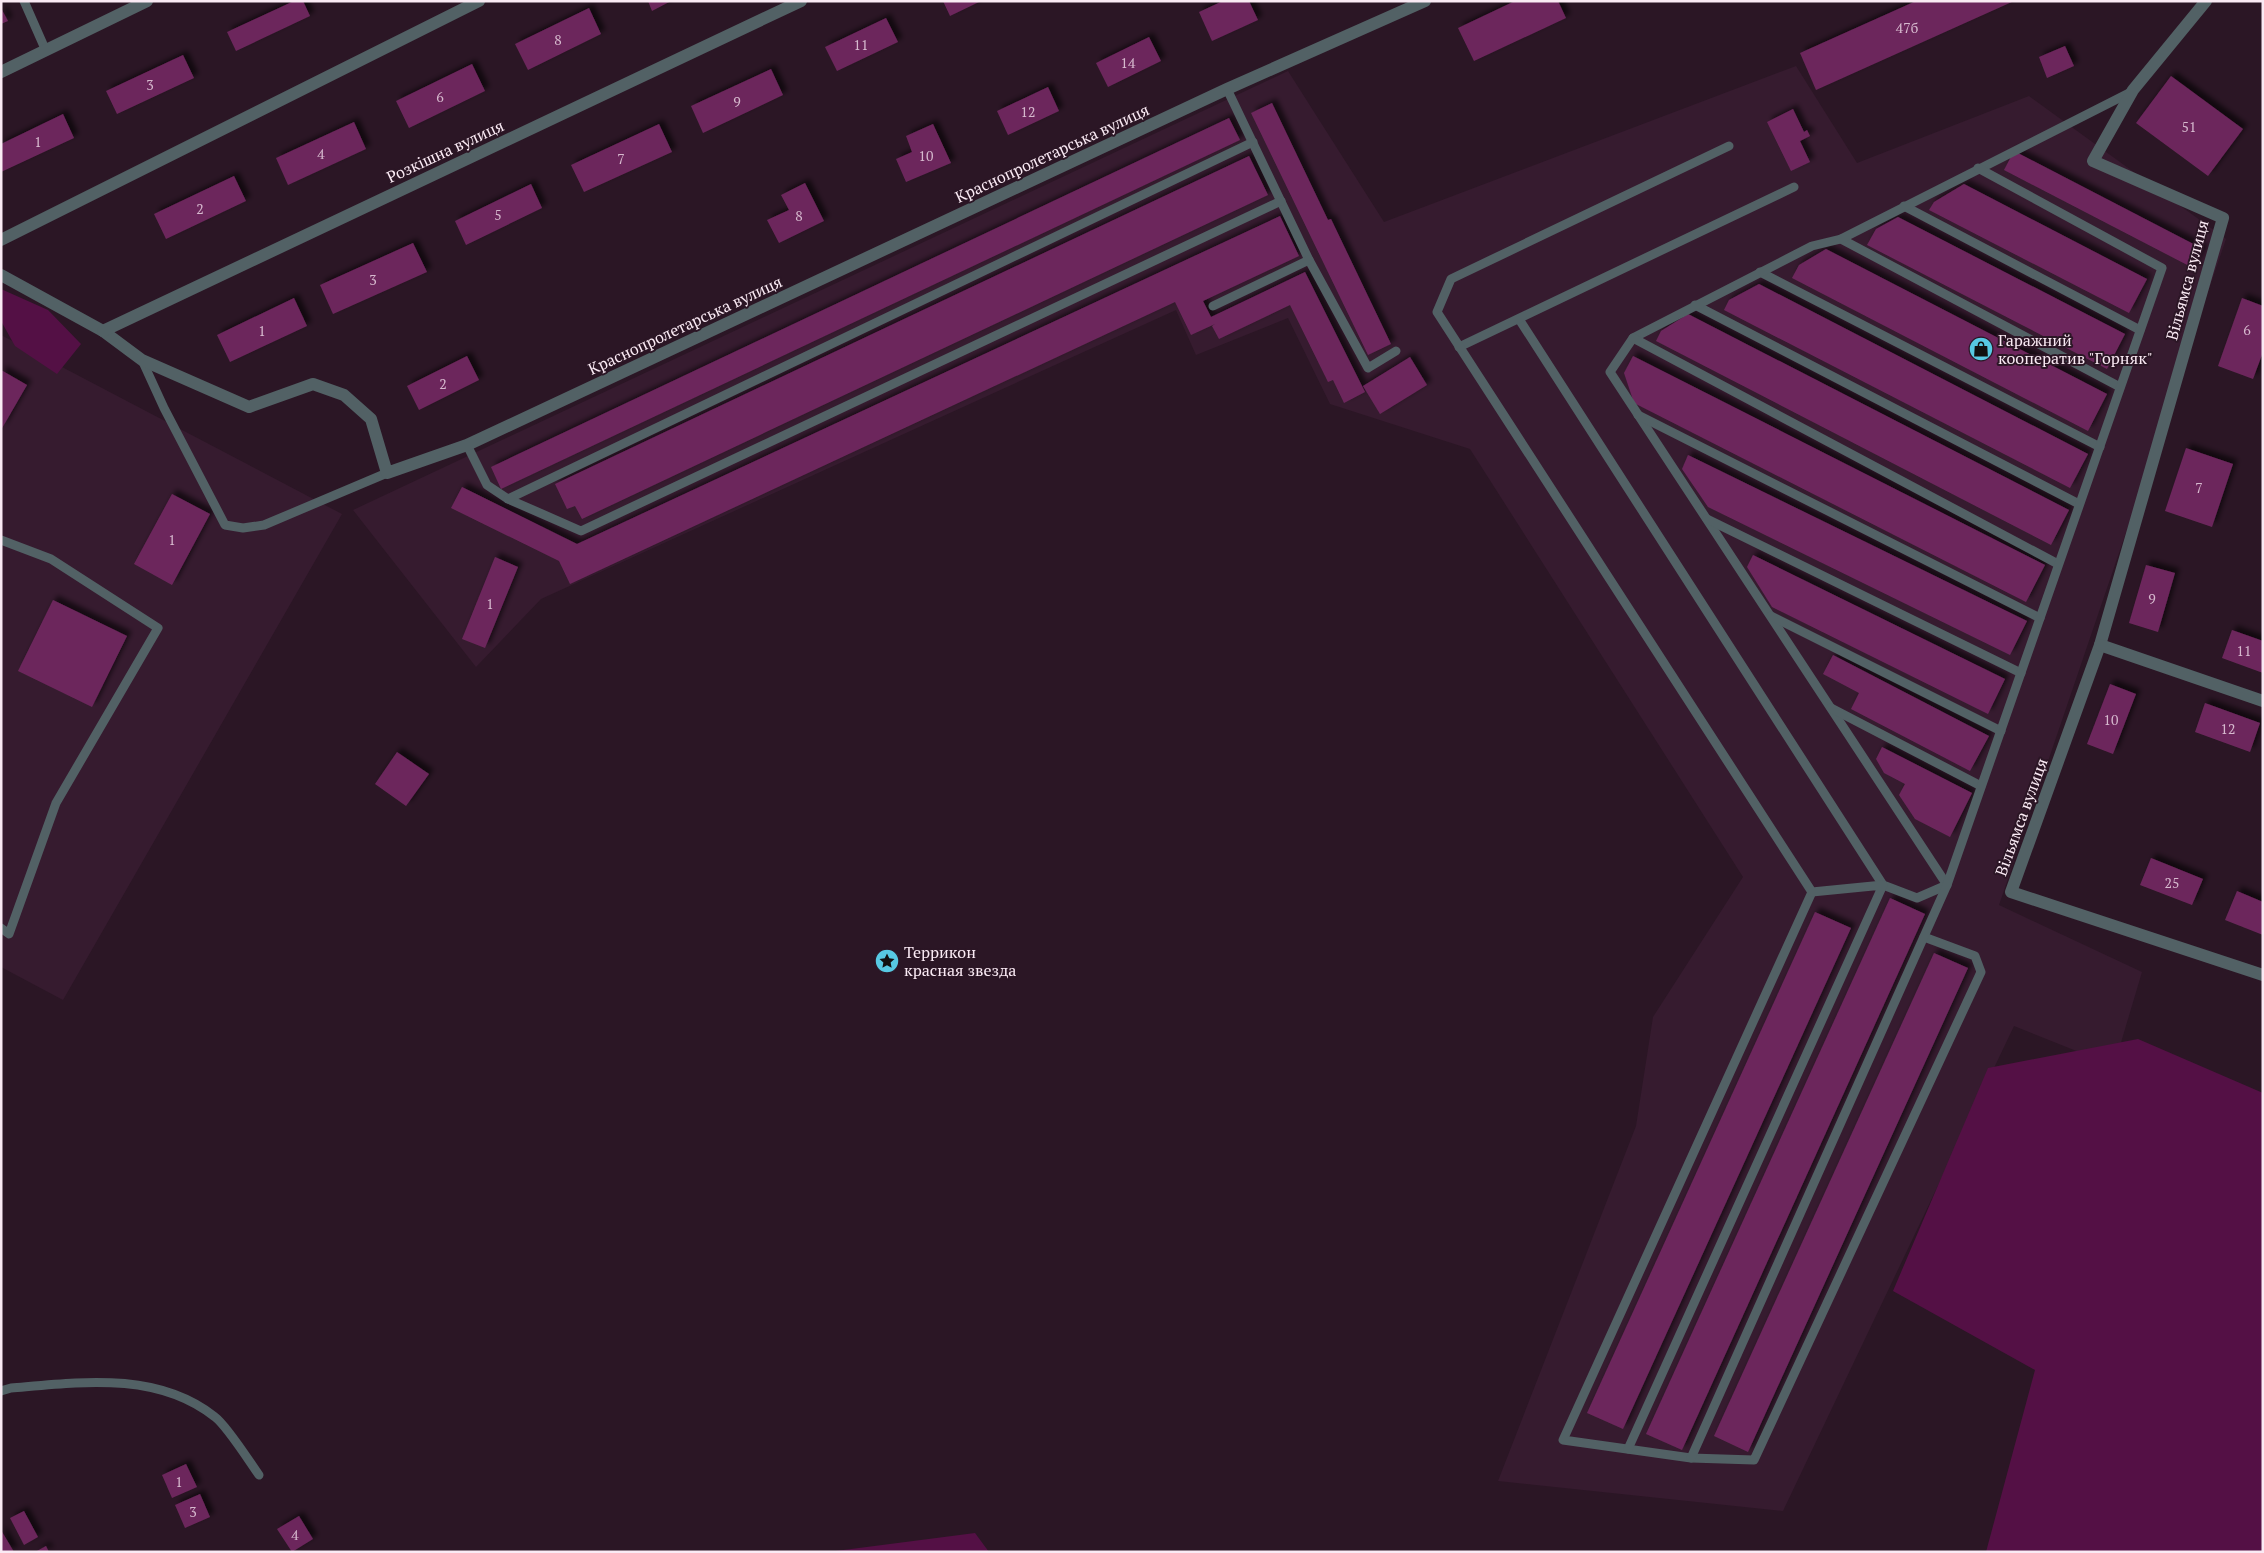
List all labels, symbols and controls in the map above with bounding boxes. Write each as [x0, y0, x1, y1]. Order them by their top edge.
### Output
house number: 47б [1896, 18, 1918, 37]
house number: 8 [554, 30, 562, 49]
house number: 11 [854, 35, 868, 54]
house number: 14 [1121, 53, 1136, 72]
house number: 3 [146, 75, 154, 94]
house number: 6 [436, 87, 444, 106]
house number: 9 [733, 92, 741, 111]
street label: Краснопролетарська вулиця [951, 98, 1153, 208]
house number: 12 [1021, 102, 1035, 121]
street label: Розкішна вулиця [383, 114, 507, 188]
house number: 51 [2182, 117, 2196, 136]
house number: 1 [34, 132, 42, 151]
house number: 4 [317, 144, 325, 163]
house number: 10 [919, 146, 933, 165]
house number: 7 [617, 149, 625, 168]
house number: 2 [196, 199, 204, 218]
house number: 5 [494, 205, 502, 224]
house number: 8 [795, 206, 803, 225]
street label: Вільямса вулиця [2160, 217, 2214, 343]
house number: 3 [369, 270, 377, 289]
street label: Краснопролетарська вулиця [584, 270, 786, 380]
house number: 6 [2243, 320, 2251, 339]
house number: 1 [258, 321, 266, 340]
place label: Гаражний кооператив "Горняк" [1998, 329, 2153, 369]
shop icon: Гаражний кооператив "Горняк" [1968, 336, 1994, 362]
house number: 2 [439, 374, 447, 393]
house number: 7 [2195, 478, 2203, 497]
house number: 1 [168, 530, 176, 549]
house number: 9 [2148, 589, 2156, 608]
house number: 1 [486, 594, 494, 613]
house number: 11 [2237, 641, 2251, 660]
house number: 10 [2104, 710, 2118, 729]
house number: 12 [2221, 719, 2235, 738]
street label: Вільямса вулиця [1989, 755, 2053, 879]
house number: 25 [2165, 873, 2179, 892]
place label: Террикон красная звезда [904, 941, 1016, 981]
place icon: Террикон красная звезда [874, 948, 900, 974]
house number: 1 [175, 1472, 183, 1491]
house number: 3 [189, 1502, 197, 1521]
house number: 4 [291, 1525, 299, 1544]

